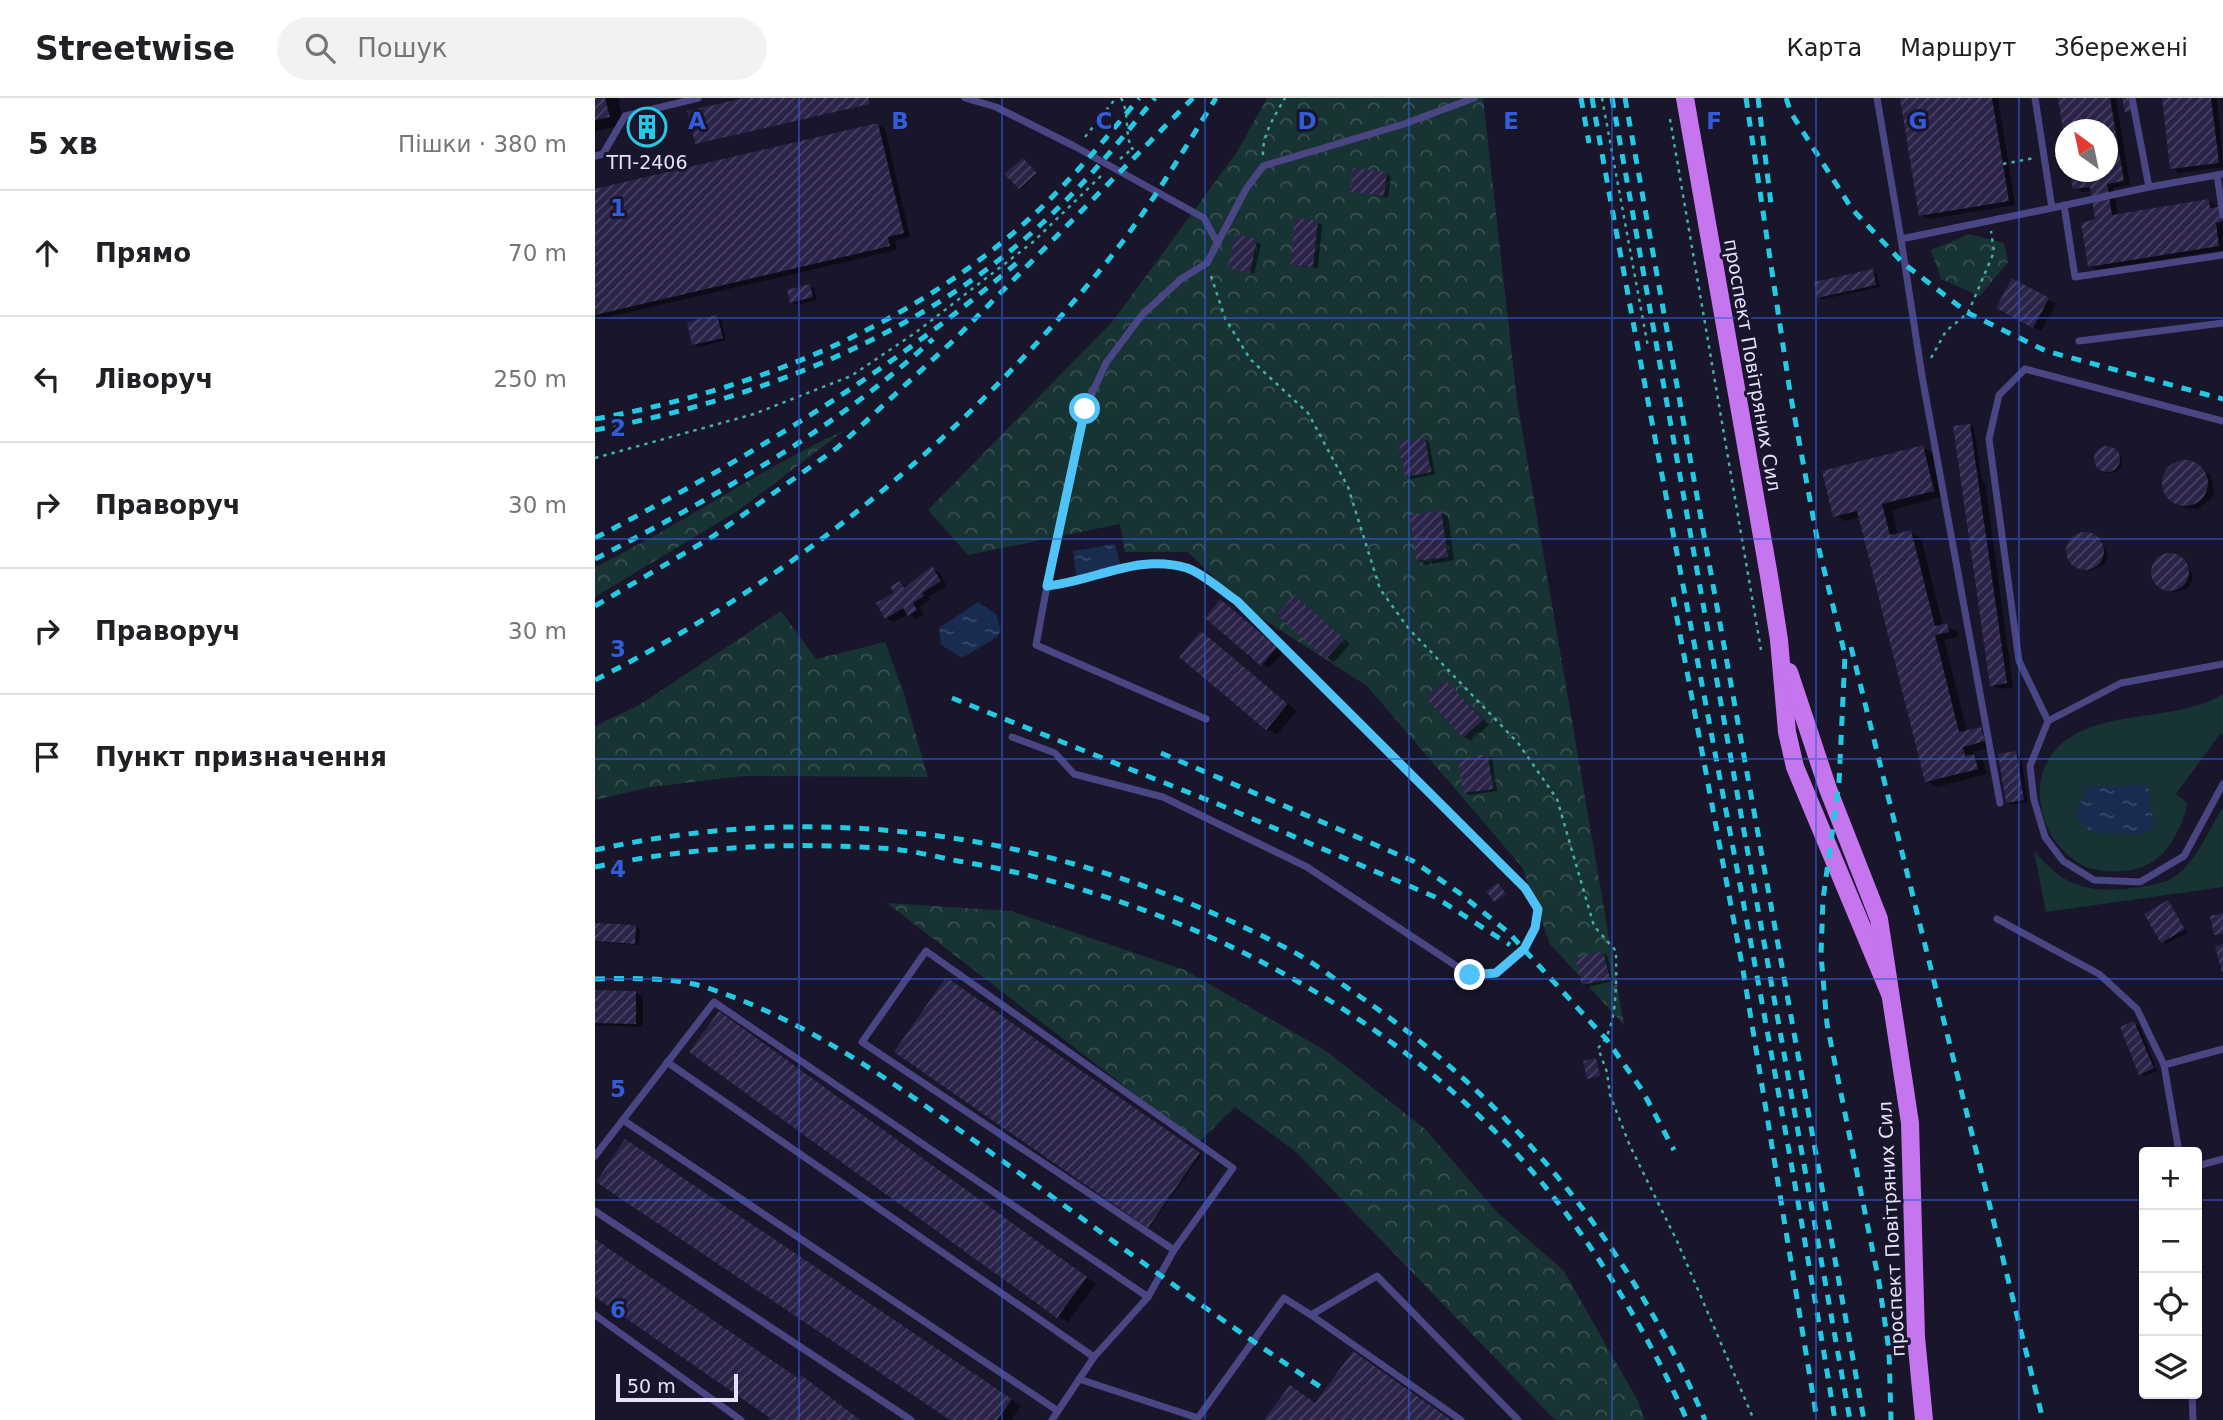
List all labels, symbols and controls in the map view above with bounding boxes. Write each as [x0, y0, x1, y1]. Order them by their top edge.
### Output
search box [277, 17, 767, 80]
text: Streetwise [35, 29, 235, 68]
icon: search [301, 29, 339, 67]
text: Пошук [357, 33, 448, 63]
text: Карта [1787, 34, 1862, 62]
text: Маршрут [1900, 34, 2016, 62]
text: Збережені [2054, 34, 2188, 62]
building icon: ТП-2406 [626, 106, 668, 148]
text: A [688, 108, 706, 134]
text: B [891, 108, 909, 134]
text: C [1096, 108, 1112, 134]
text: D [1297, 108, 1317, 134]
text: E [1503, 108, 1519, 134]
text: F [1706, 108, 1722, 134]
text: G [1909, 108, 1927, 134]
north arrow [2055, 119, 2118, 182]
text: 5 хв [28, 126, 98, 161]
text: Пішки · 380 m [398, 131, 567, 157]
place label: ТП-2406 [605, 151, 688, 173]
text: 1 [610, 195, 626, 221]
icon: ahead [28, 234, 66, 272]
street label: проспект Повітряних Сил [1720, 237, 1786, 493]
text: Прямо [95, 238, 191, 268]
text: 70 m [508, 240, 567, 266]
icon: left [28, 360, 66, 398]
text: Ліворуч [95, 364, 213, 394]
text: 250 m [493, 366, 567, 392]
route start [1069, 393, 1100, 424]
text: 2 [610, 415, 626, 441]
icon: right [28, 486, 66, 524]
text: Праворуч [95, 490, 241, 520]
text: 30 m [508, 492, 567, 518]
icon: right [28, 612, 66, 650]
text: Праворуч [95, 616, 241, 646]
text: 30 m [508, 618, 567, 644]
text: 3 [610, 636, 626, 662]
icon: arrive [28, 738, 66, 776]
text: Пункт призначення [95, 742, 387, 772]
text: 4 [610, 856, 626, 882]
route end [1454, 959, 1485, 990]
text: 5 [610, 1076, 626, 1102]
street label: проспект Повітряних Сил [1873, 1101, 1909, 1357]
map controls [2139, 1147, 2202, 1399]
button: + [2139, 1147, 2202, 1210]
button: − [2139, 1210, 2202, 1273]
button: locate [2139, 1273, 2202, 1336]
text: 6 [610, 1297, 626, 1323]
button: layers [2139, 1336, 2202, 1399]
scale bar [616, 1371, 739, 1403]
text: 50 m [627, 1375, 676, 1397]

